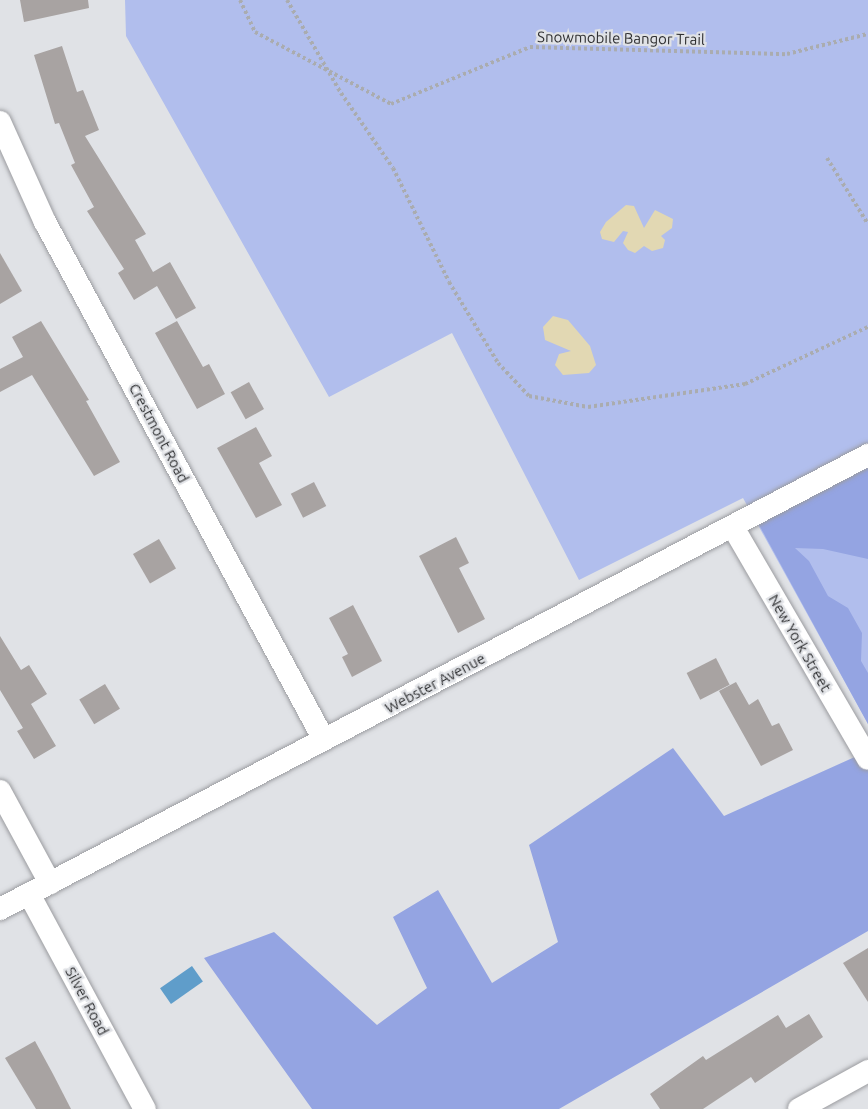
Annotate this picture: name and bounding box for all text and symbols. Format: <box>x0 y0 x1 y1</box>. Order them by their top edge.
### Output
street label: Snowmobile Bangor Trail <box>537 28 705 48</box>
street label: Crestmont Road <box>125 380 193 486</box>
street label: New York Street <box>765 591 835 695</box>
street label: Webster Avenue <box>382 649 488 717</box>
street label: Silver Road <box>62 964 112 1038</box>

